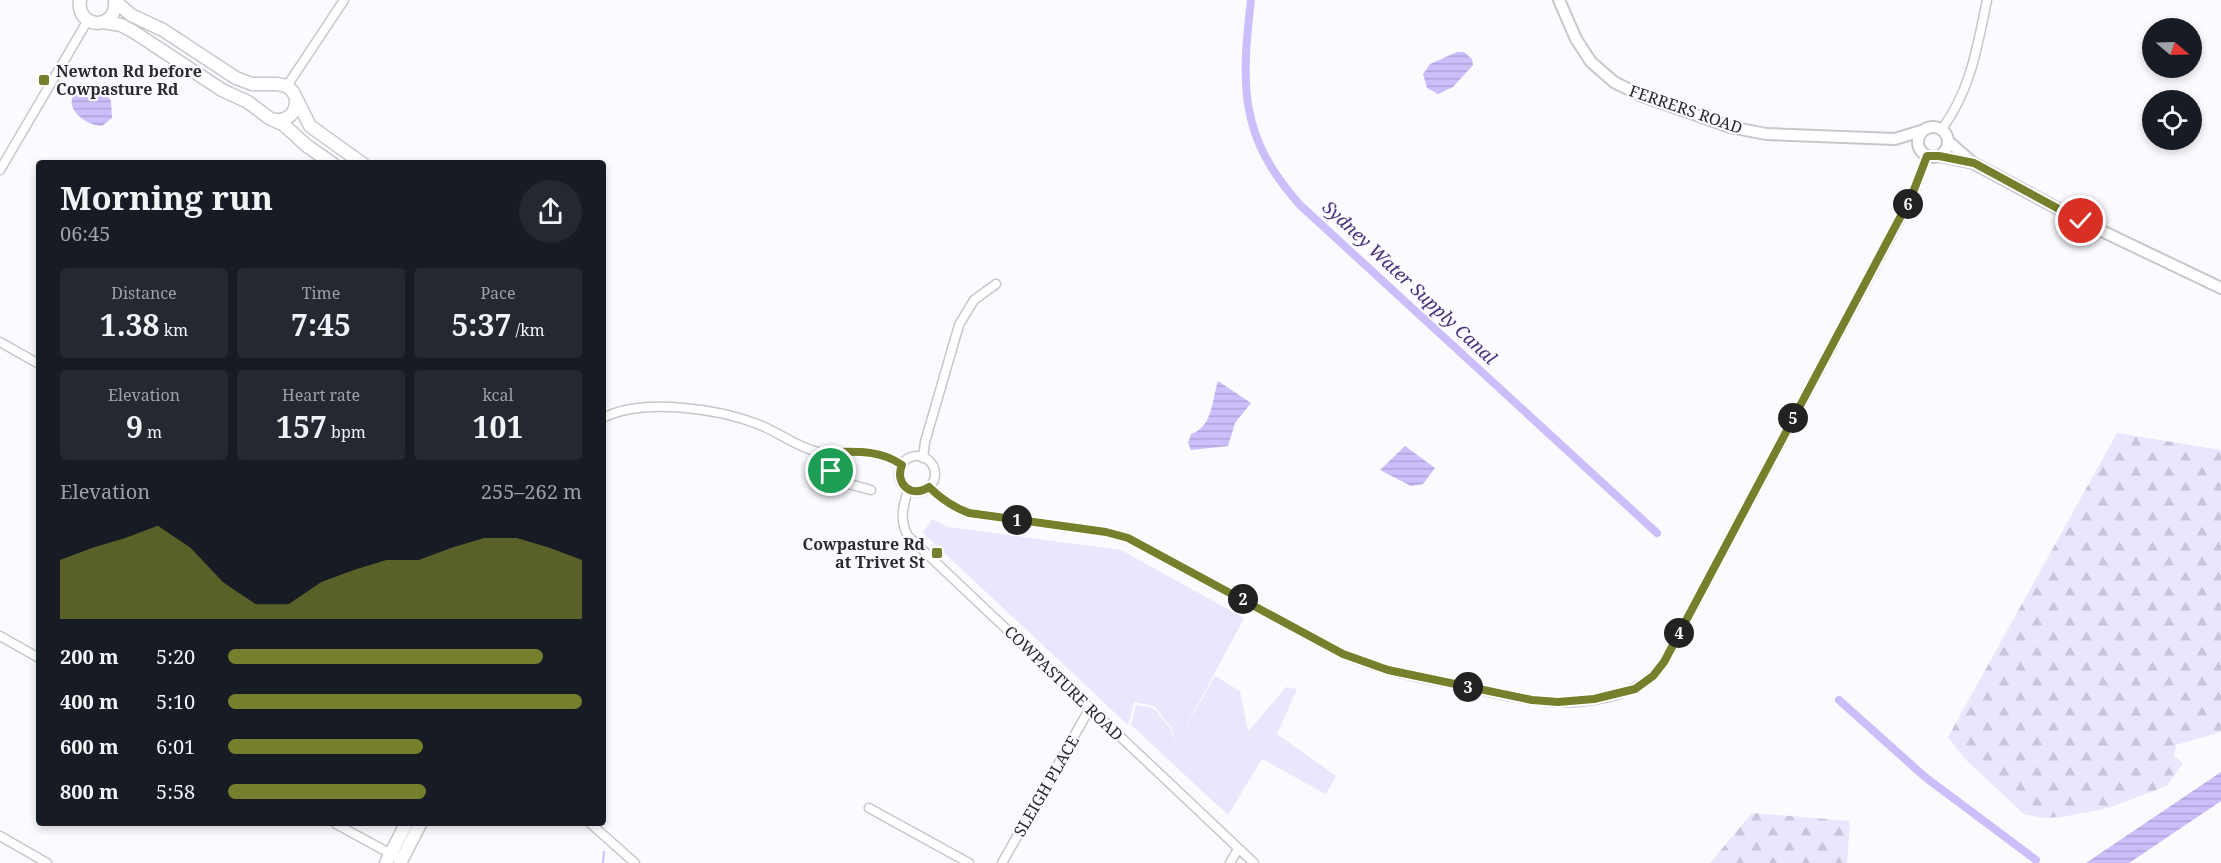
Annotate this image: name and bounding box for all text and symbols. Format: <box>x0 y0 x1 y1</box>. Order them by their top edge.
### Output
north arrow <box>2142 18 2202 78</box>
map controls <box>2142 18 2202 150</box>
place label: Newton Rd before Cowpasture Rd <box>56 60 202 100</box>
marker: Newton Rd before Cowpasture Rd <box>37 73 51 87</box>
street label: FERRERS ROAD <box>1626 79 1746 139</box>
button: locate <box>2142 90 2202 150</box>
text: Morning run <box>60 175 273 220</box>
button: share <box>519 180 582 243</box>
pin: 6 <box>1893 189 1923 219</box>
text: 6 <box>1903 193 1913 215</box>
water label: Sydney Water Supply Canal <box>1318 195 1502 369</box>
pin <box>2055 195 2106 246</box>
icon: check <box>2064 204 2097 237</box>
text: 06:45 <box>60 220 110 247</box>
text: Distance <box>111 282 177 304</box>
text: Time <box>302 282 340 304</box>
text: Pace <box>480 282 516 304</box>
text: 1.38 <box>100 304 160 345</box>
text: 7:45 <box>291 304 351 345</box>
text: 5:37 <box>451 304 511 345</box>
text: km <box>160 319 188 341</box>
text: /km <box>511 319 545 341</box>
text: Elevation <box>108 384 180 406</box>
text: Heart rate <box>282 384 360 406</box>
text: kcal <box>483 384 513 406</box>
pin: 5 <box>1778 403 1808 433</box>
text: 9 <box>126 406 143 447</box>
text: 157 <box>276 406 327 447</box>
text: 101 <box>473 406 523 447</box>
text: 5 <box>1788 407 1798 429</box>
text: m <box>143 421 162 443</box>
text: bpm <box>327 421 366 443</box>
pin <box>805 445 856 496</box>
icon: arrive <box>814 454 847 487</box>
text: Elevation <box>60 478 150 505</box>
text: 255–262 m <box>481 478 582 505</box>
pin: 1 <box>1002 505 1032 535</box>
text: 1 <box>1012 509 1022 531</box>
place label: Cowpasture Rd at Trivet St <box>803 533 926 573</box>
marker: Cowpasture Rd at Trivet St <box>930 546 944 560</box>
pin: 2 <box>1228 584 1258 614</box>
text: 2 <box>1238 588 1248 610</box>
pin: 4 <box>1664 618 1694 648</box>
street label: COWPASTURE ROAD <box>1000 620 1128 746</box>
text: 4 <box>1674 622 1684 644</box>
text: 200 m <box>60 643 119 670</box>
text: 5:20 <box>156 643 195 670</box>
pin: 3 <box>1453 672 1483 702</box>
text: 3 <box>1463 676 1473 698</box>
text: 400 m <box>60 688 119 715</box>
text: 5:10 <box>156 688 195 715</box>
street label: SLEIGH PLACE <box>1008 731 1084 841</box>
text: 600 m <box>60 733 119 760</box>
text: 6:01 <box>156 733 195 760</box>
text: 800 m <box>60 778 119 805</box>
text: 5:58 <box>156 778 195 805</box>

